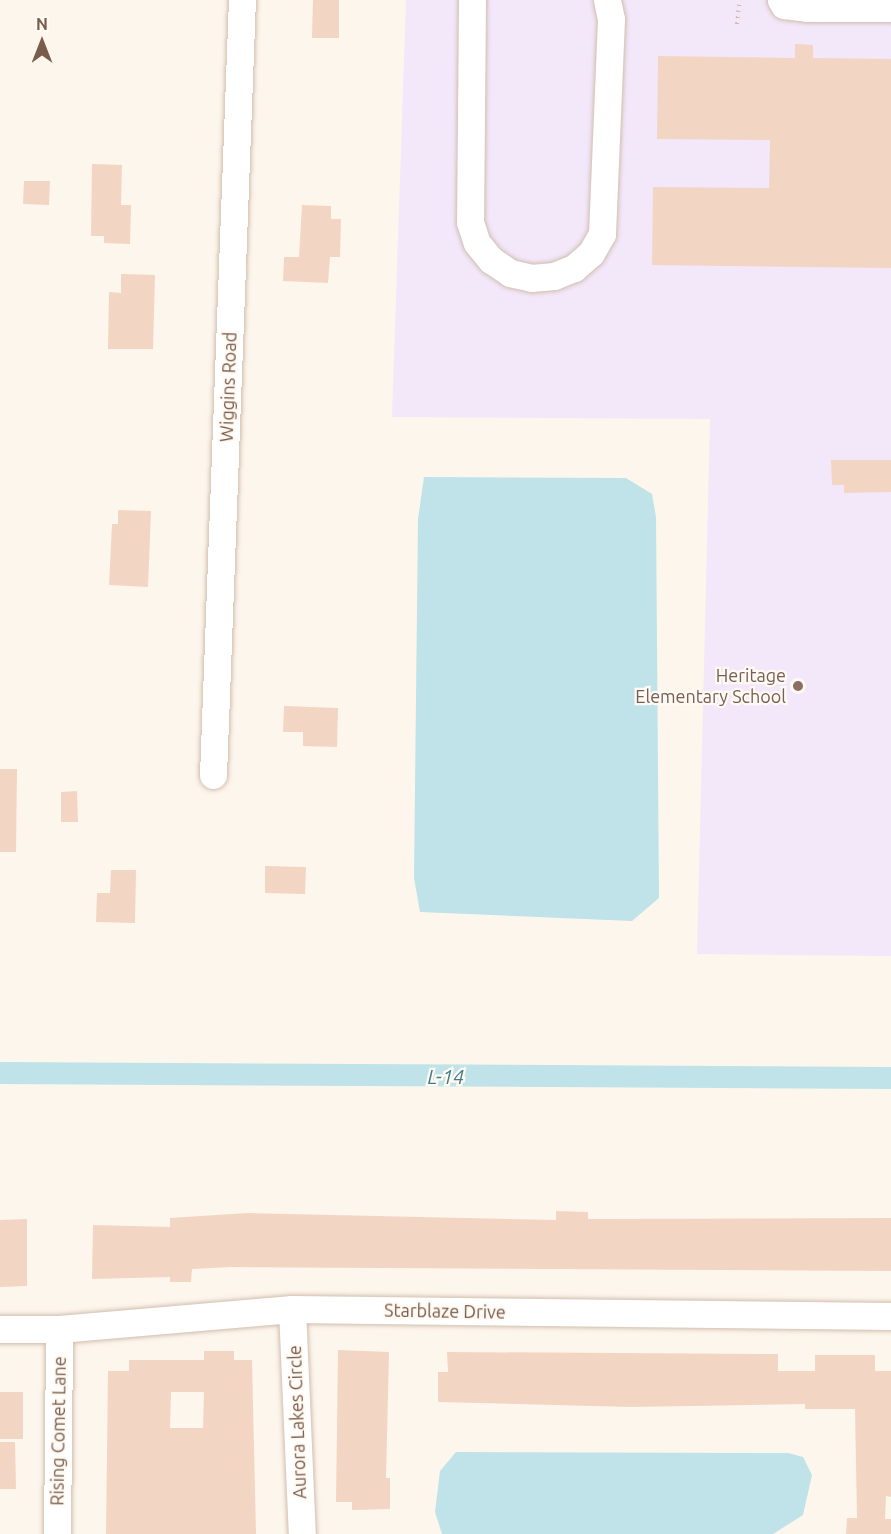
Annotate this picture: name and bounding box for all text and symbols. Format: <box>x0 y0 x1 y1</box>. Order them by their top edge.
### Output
north arrow <box>12 12 72 72</box>
text: N <box>36 15 48 33</box>
street label: Wiggins Road <box>215 332 241 442</box>
place label: Heritage Elementary School <box>635 665 786 708</box>
marker: Heritage Elementary School <box>791 679 805 693</box>
water label: L-14 <box>428 1064 464 1088</box>
street label: Starblaze Drive <box>384 1299 506 1323</box>
street label: Aurora Lakes Circle <box>284 1345 310 1499</box>
street label: Rising Comet Lane <box>46 1356 70 1506</box>

